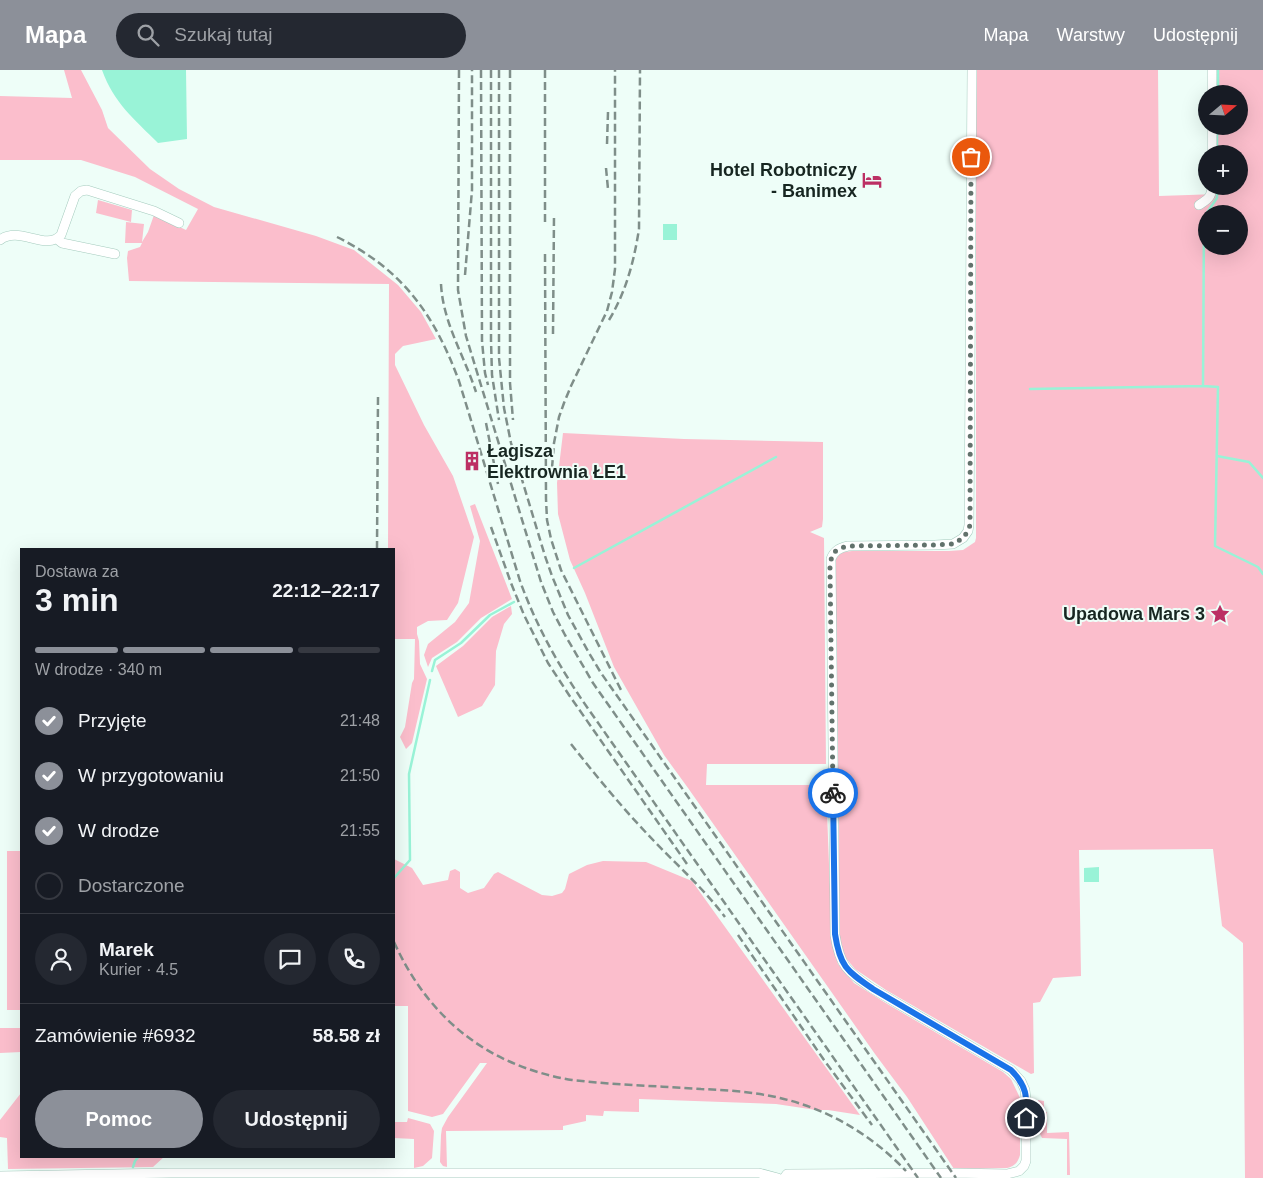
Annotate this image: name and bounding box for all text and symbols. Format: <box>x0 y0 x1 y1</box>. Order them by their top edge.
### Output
search box <box>116 13 466 58</box>
text: Mapa <box>25 21 86 48</box>
icon: search <box>134 21 162 49</box>
text: Szukaj tutaj <box>174 24 273 45</box>
text: Mapa <box>984 25 1029 45</box>
text: Warstwy <box>1057 25 1125 45</box>
text: Udostępnij <box>1153 25 1238 45</box>
north arrow <box>1198 85 1248 135</box>
map controls <box>1198 85 1248 255</box>
pin <box>950 136 992 178</box>
icon: bag <box>957 143 985 171</box>
button: + <box>1198 145 1248 195</box>
place label: Hotel Robotniczy - Banimex <box>710 160 857 201</box>
hotel icon: Hotel Robotniczy - Banimex <box>861 169 883 191</box>
button: − <box>1198 205 1248 255</box>
place label: Łagisza Elektrownia ŁE1 <box>487 441 626 482</box>
building icon: Łagisza Elektrownia ŁE1 <box>461 450 483 472</box>
text: Dostawa za <box>35 563 119 580</box>
text: 22:12–22:17 <box>272 580 380 601</box>
text: 3 min <box>35 582 119 618</box>
place icon: Upadowa Mars 3 <box>1209 603 1231 625</box>
place label: Upadowa Mars 3 <box>1063 604 1205 624</box>
text: W drodze · 340 m <box>35 661 162 678</box>
icon: check <box>35 707 63 735</box>
text: Przyjęte <box>78 710 147 731</box>
text: 21:48 <box>340 712 380 729</box>
icon: check <box>35 762 63 790</box>
text: W przygotowaniu <box>78 765 224 786</box>
text: 21:50 <box>340 767 380 784</box>
courier <box>808 768 858 818</box>
icon: bike <box>819 779 847 807</box>
icon: check <box>35 817 63 845</box>
text: W drodze <box>78 820 159 841</box>
text: 21:55 <box>340 822 380 839</box>
text: Dostarczone <box>78 875 185 896</box>
button: person <box>35 933 87 985</box>
button: chat <box>264 933 316 985</box>
button: phone <box>328 933 380 985</box>
text: Marek <box>99 939 154 960</box>
text: Kurier · 4.5 <box>99 961 178 978</box>
text: Zamówienie #6932 <box>35 1025 196 1046</box>
text: 58.58 zł <box>312 1025 380 1046</box>
button: Pomoc <box>35 1090 203 1148</box>
button: Udostępnij <box>213 1090 380 1148</box>
pin <box>1005 1097 1047 1139</box>
icon: home <box>1012 1104 1040 1132</box>

